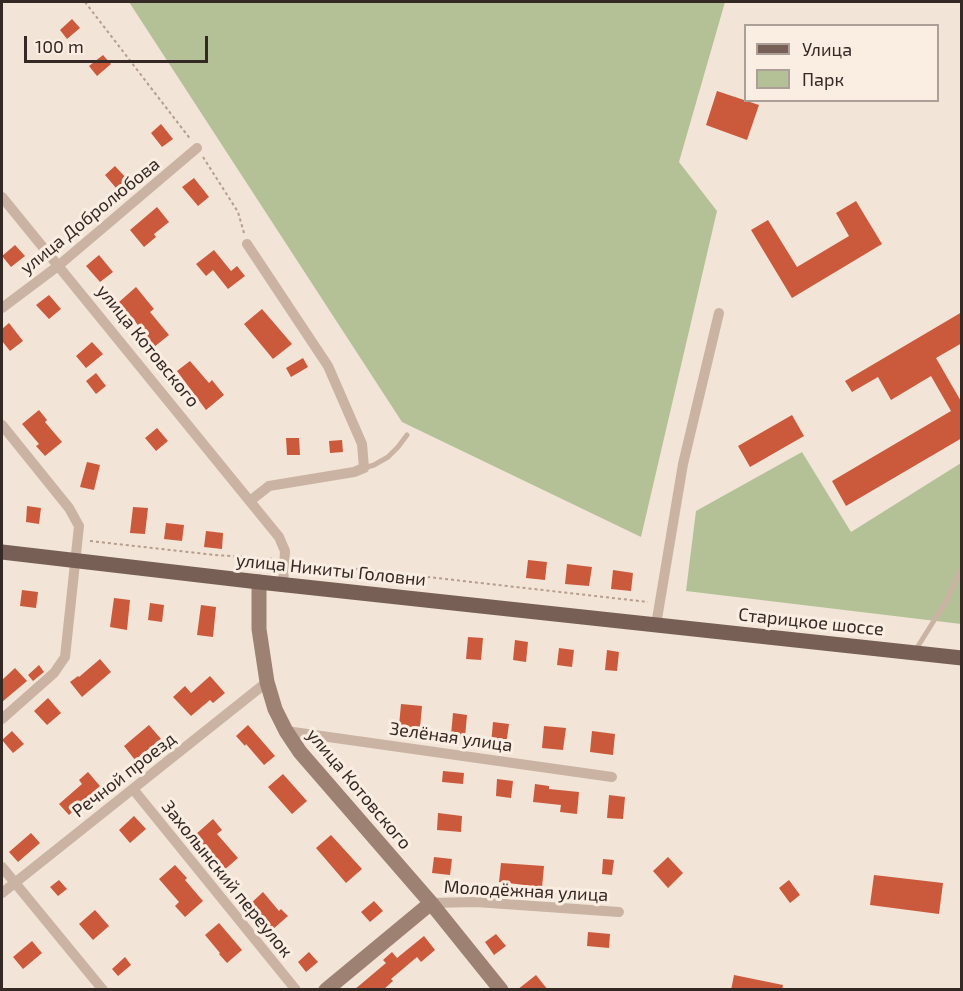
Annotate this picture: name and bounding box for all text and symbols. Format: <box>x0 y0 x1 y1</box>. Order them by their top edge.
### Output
scale bar <box>27 24 212 62</box>
legend <box>744 24 939 102</box>
text: 100 m <box>35 35 84 57</box>
text: Улица <box>802 38 852 60</box>
text: Парк <box>802 68 844 90</box>
street label: улица Добролюбова <box>16 153 164 279</box>
street label: улица Котовского <box>92 280 204 412</box>
street label: улица Никиты Головни <box>235 549 427 591</box>
street label: Старицкое шоссе <box>737 604 885 640</box>
street label: Зелёная улица <box>388 718 514 756</box>
street label: улица Котовского <box>302 724 416 854</box>
street label: Речной проезд <box>68 728 180 822</box>
street label: Захолынский переулок <box>157 796 297 962</box>
street label: Молодёжная улица <box>443 876 609 906</box>

